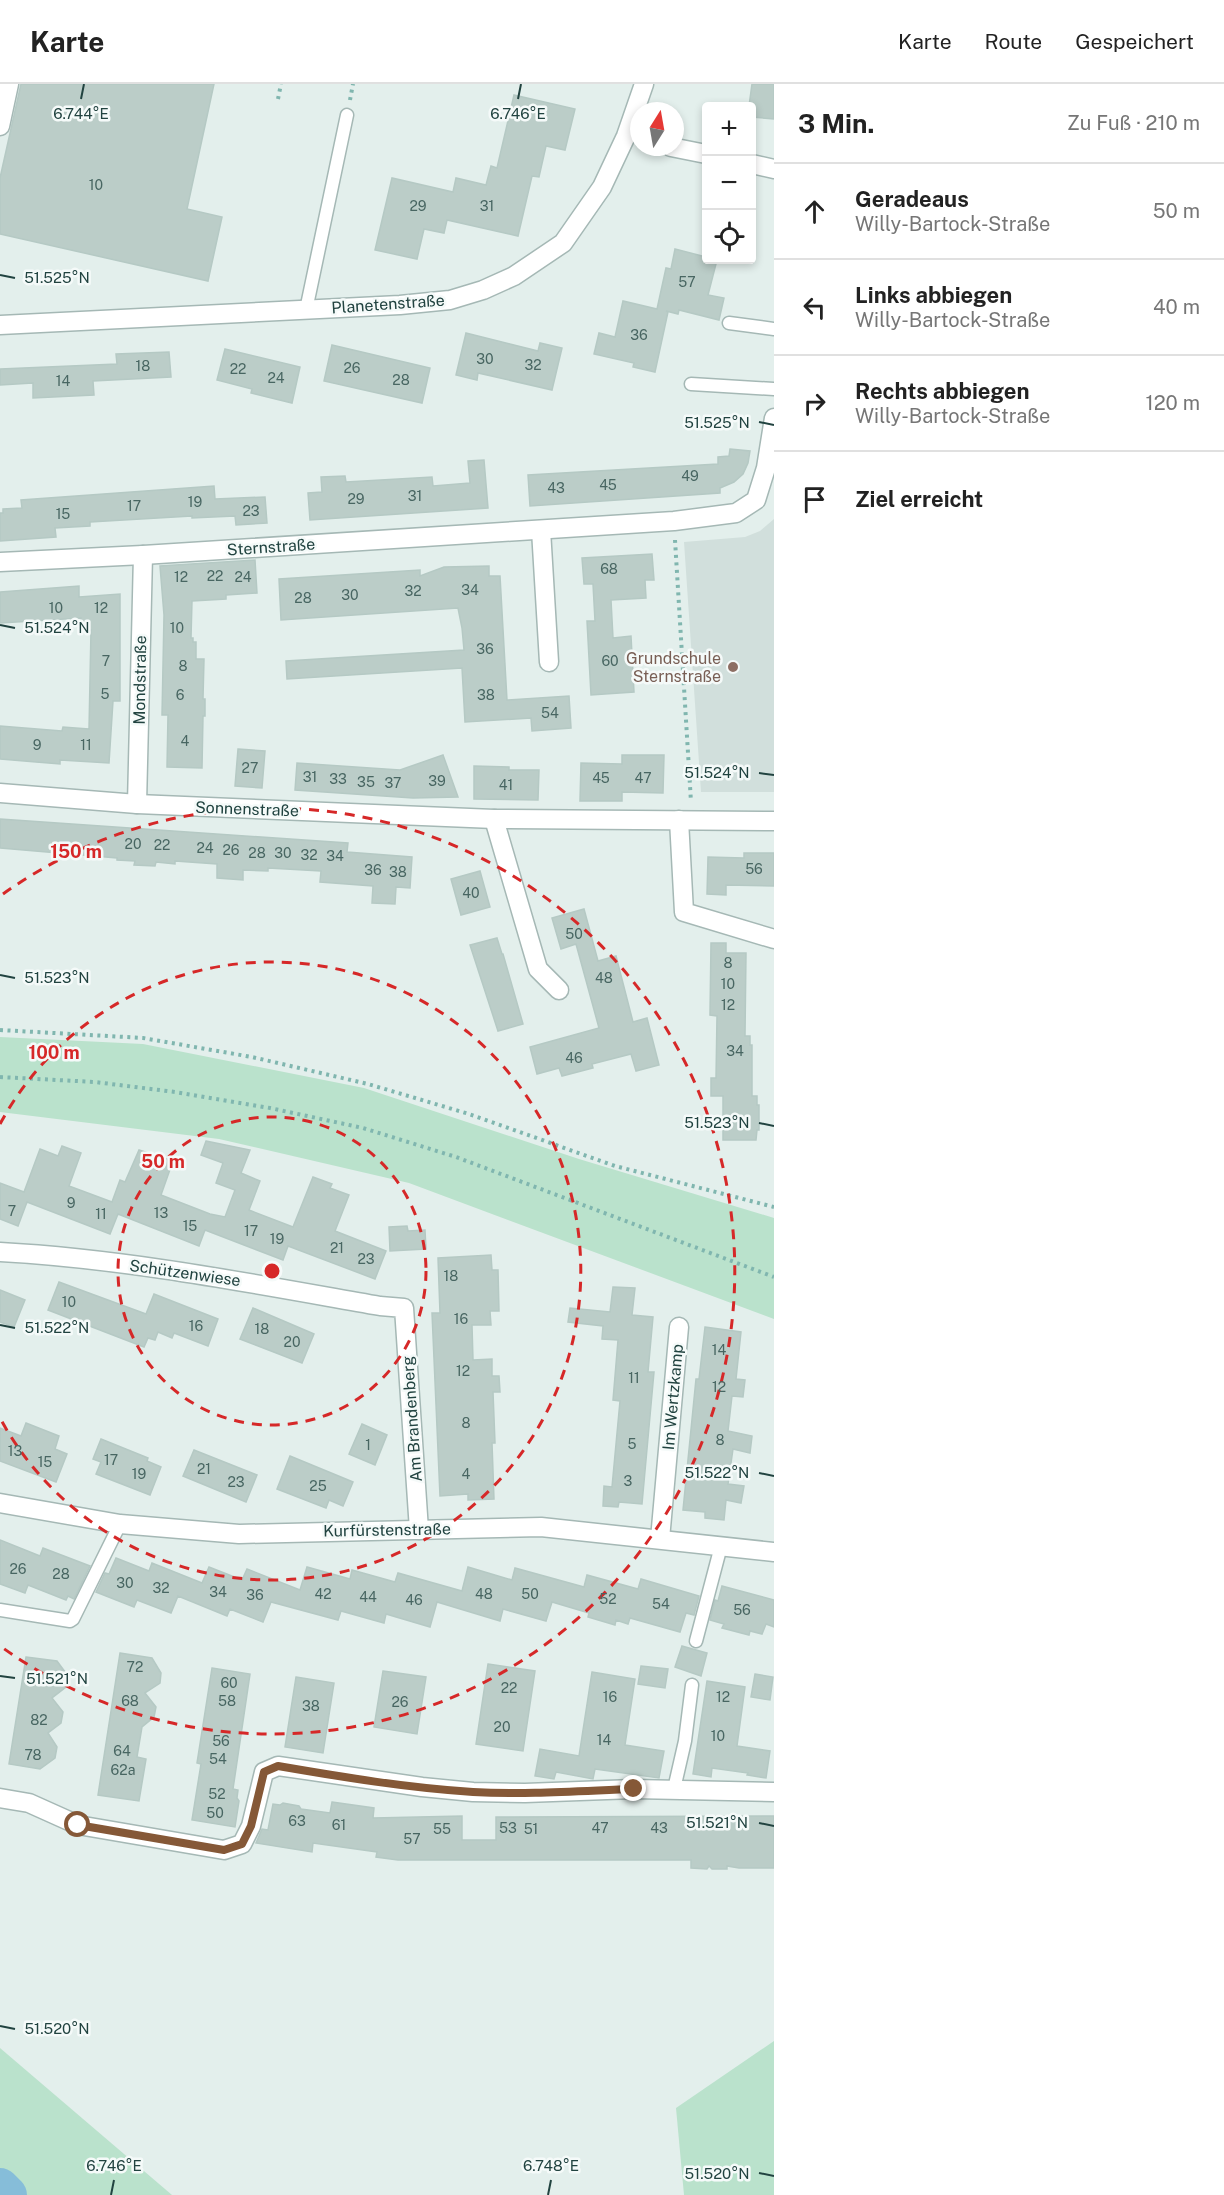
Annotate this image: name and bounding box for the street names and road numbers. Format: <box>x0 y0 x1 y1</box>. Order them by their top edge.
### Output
street label: Planetenstraße <box>331 291 445 317</box>
street label: Sternstraße <box>226 534 316 560</box>
street label: Mondstraße <box>130 635 150 725</box>
street label: Sonnenstraße <box>195 798 299 820</box>
street label: Schützenwiese <box>128 1256 242 1290</box>
street label: Im Wertzkamp <box>659 1343 687 1451</box>
street label: Am Brandenberg <box>398 1355 426 1483</box>
street label: Kurfürstenstraße <box>323 1519 451 1541</box>

